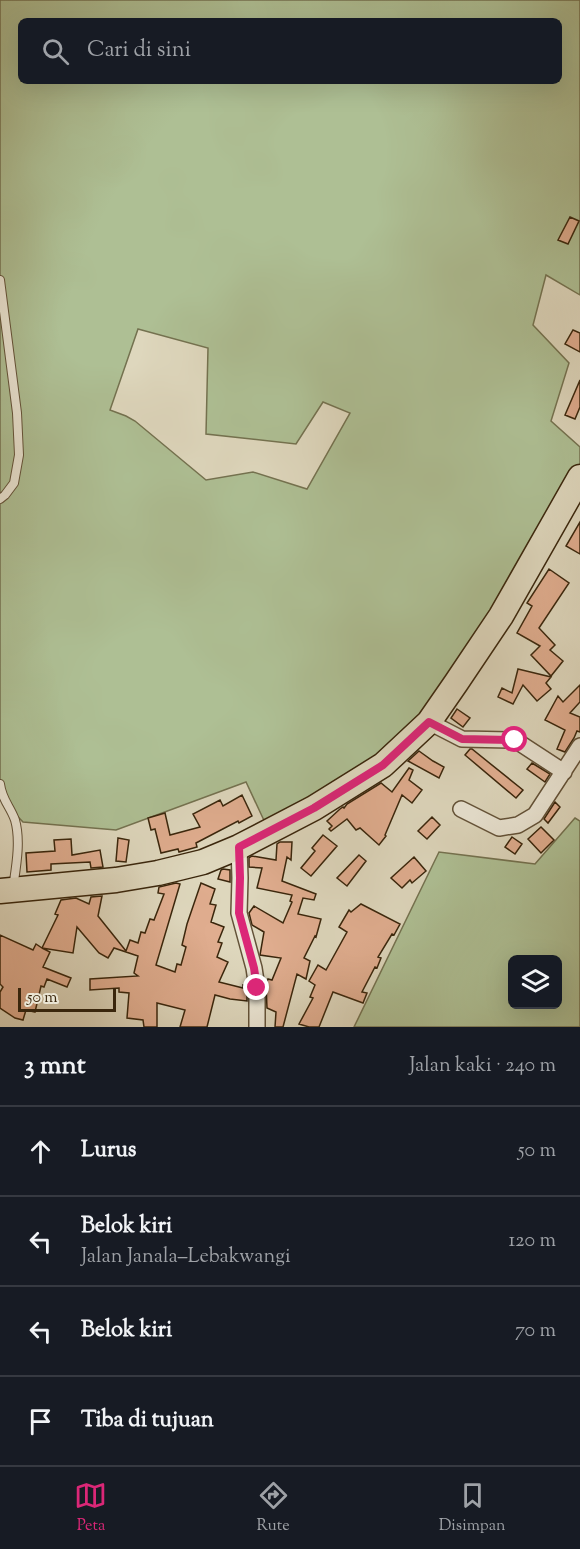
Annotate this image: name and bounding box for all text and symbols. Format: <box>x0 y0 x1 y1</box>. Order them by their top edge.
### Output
search box <box>18 18 562 84</box>
icon: search <box>39 35 72 68</box>
text: Cari di sini <box>87 35 191 67</box>
route start <box>501 726 527 752</box>
map controls <box>508 955 562 1009</box>
button: layers <box>508 955 562 1009</box>
route end <box>243 974 269 1000</box>
scale bar <box>18 985 116 1013</box>
text: 50 m <box>27 987 58 1010</box>
text: 3 mnt <box>24 1048 86 1085</box>
text: Jalan kaki · 240 m <box>409 1052 556 1081</box>
icon: ahead <box>24 1135 57 1168</box>
text: Lurus <box>81 1135 137 1167</box>
text: 50 m <box>518 1137 556 1166</box>
text: Belok kiri <box>81 1211 172 1243</box>
icon: left <box>24 1225 57 1258</box>
text: 120 m <box>508 1227 556 1256</box>
text: Jalan Janala–Lebakwangi <box>81 1243 291 1272</box>
icon: left <box>24 1315 57 1348</box>
text: Belok kiri <box>81 1315 172 1347</box>
text: 70 m <box>515 1317 556 1346</box>
icon: arrive <box>24 1405 57 1438</box>
text: Tiba di tujuan <box>81 1405 214 1437</box>
tab: Peta <box>74 1479 107 1538</box>
tab: Rute <box>256 1479 290 1538</box>
tab: Disimpan <box>439 1479 505 1538</box>

